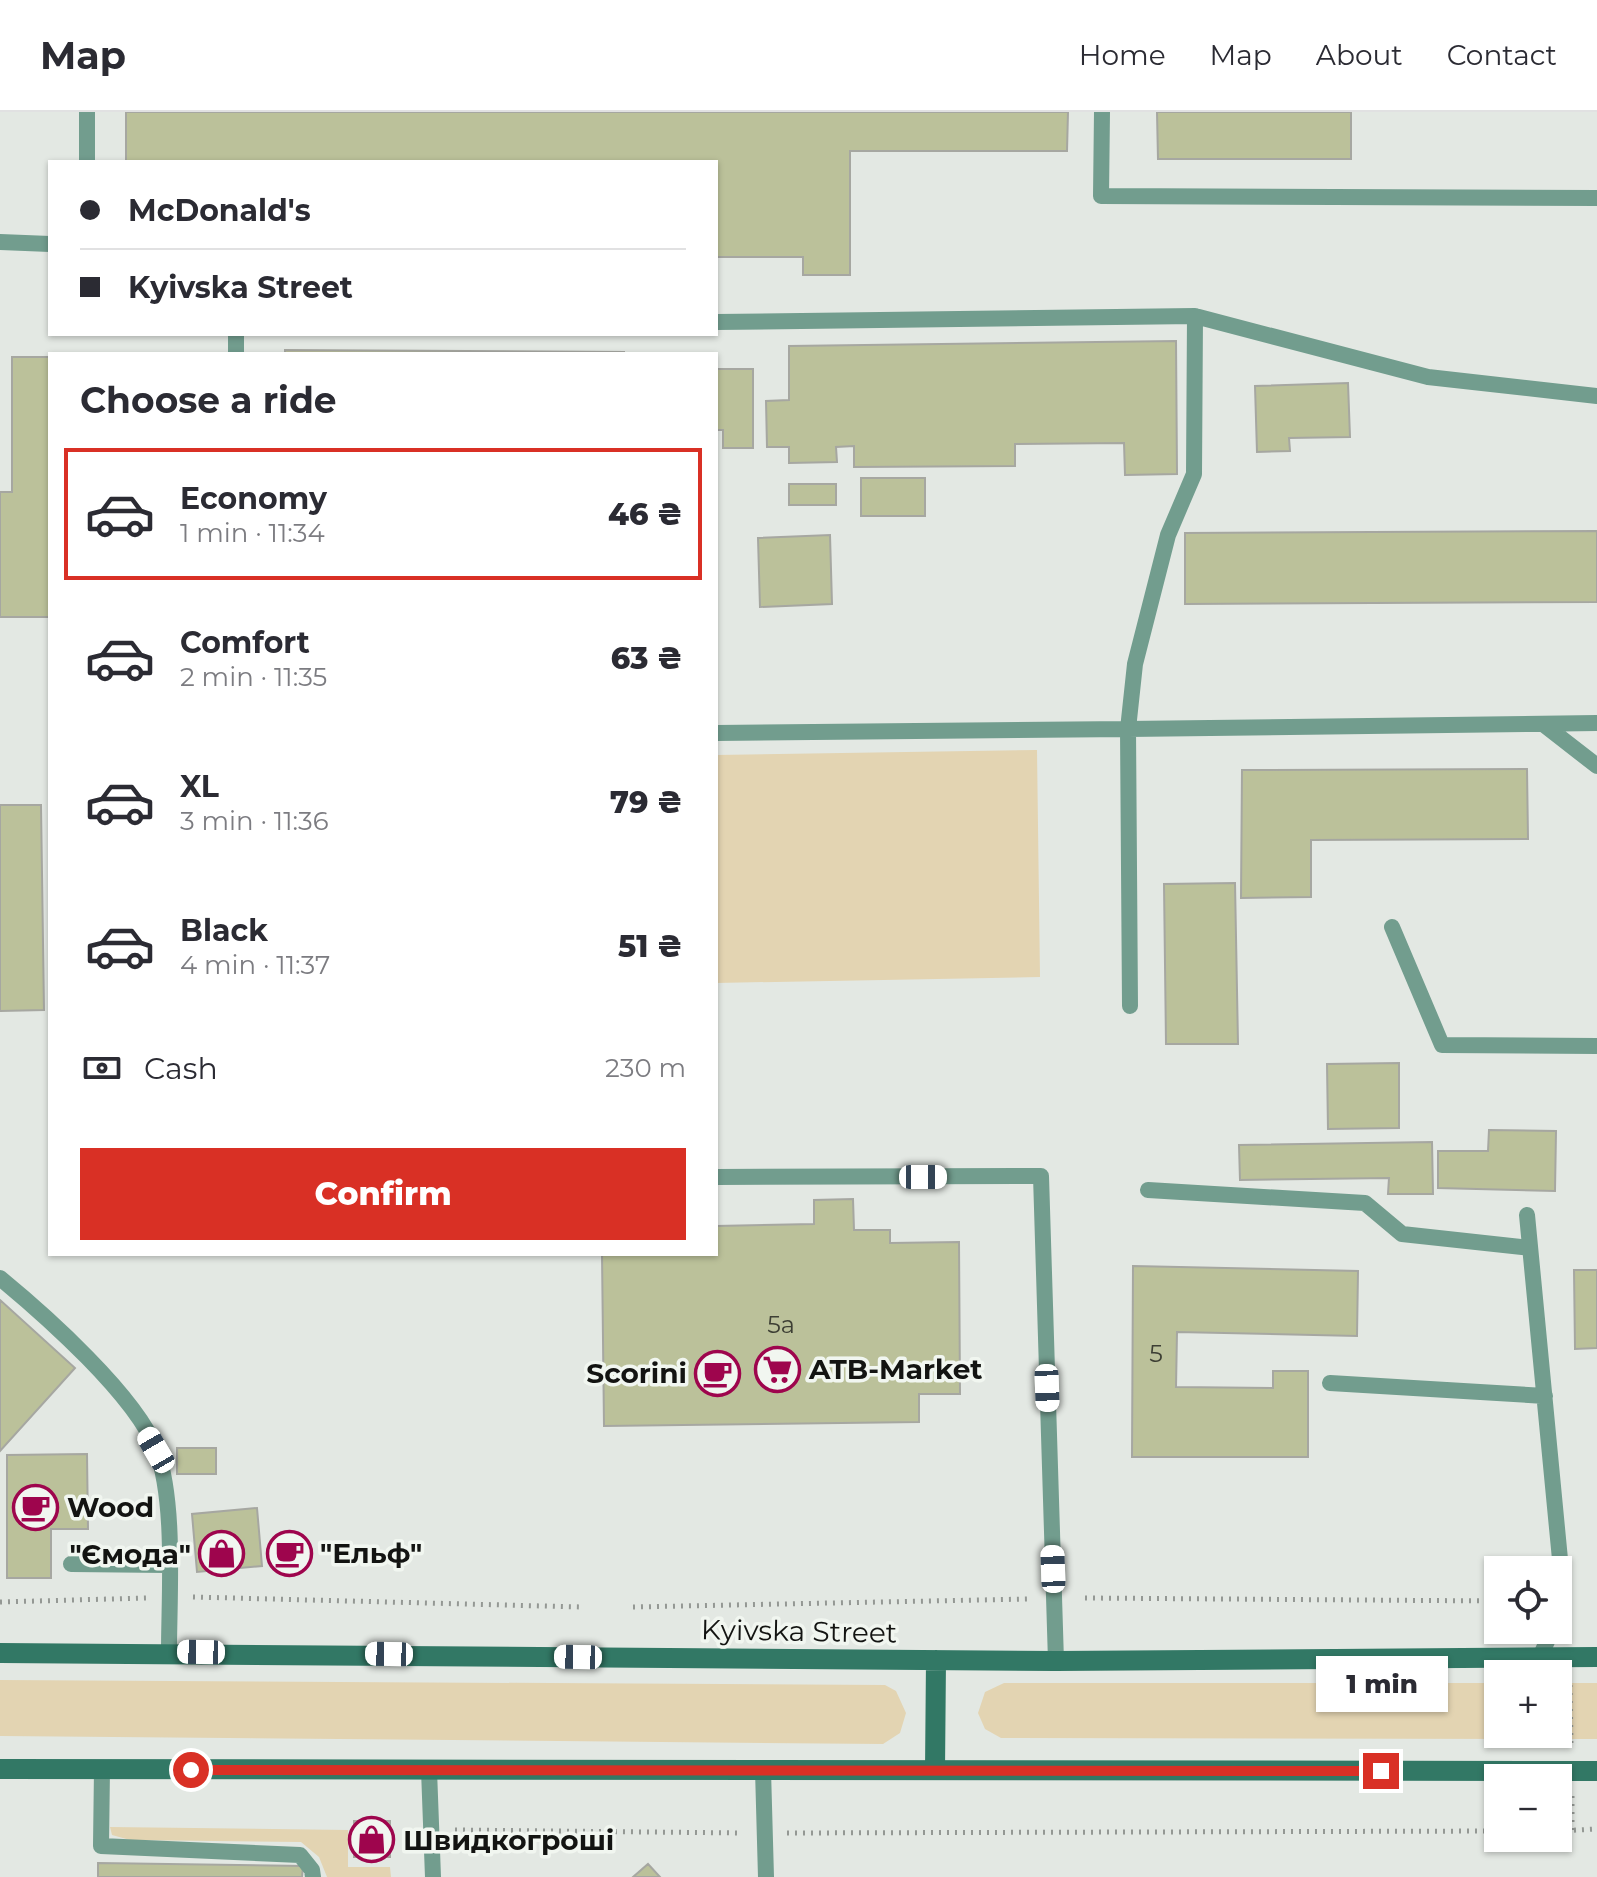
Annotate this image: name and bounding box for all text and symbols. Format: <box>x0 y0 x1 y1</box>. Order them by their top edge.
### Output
text: Map <box>40 32 126 79</box>
text: Home <box>1079 38 1166 72</box>
text: Map <box>1210 38 1272 72</box>
text: About <box>1316 38 1403 72</box>
text: Contact <box>1447 38 1557 72</box>
text: McDonald's <box>128 192 311 229</box>
text: Kyivska Street <box>128 269 353 306</box>
text: Choose a ride <box>80 378 337 422</box>
icon: car <box>84 478 156 550</box>
text: Economy <box>180 480 327 517</box>
text: 46 ₴ <box>608 496 682 533</box>
text: 1 min · 11:34 <box>180 517 325 549</box>
icon: car <box>84 622 156 694</box>
text: Comfort <box>180 624 310 661</box>
text: 63 ₴ <box>611 640 682 677</box>
text: 2 min · 11:35 <box>180 661 327 693</box>
icon: car <box>84 766 156 838</box>
text: XL <box>180 768 219 805</box>
text: 79 ₴ <box>610 784 682 821</box>
text: 3 min · 11:36 <box>180 805 329 837</box>
icon: car <box>84 910 156 982</box>
text: Black <box>180 912 268 949</box>
text: 51 ₴ <box>618 928 682 965</box>
text: 4 min · 11:37 <box>180 949 330 981</box>
icon: cash <box>80 1046 124 1090</box>
text: Cash <box>144 1050 218 1087</box>
text: 230 m <box>605 1052 686 1084</box>
button: Confirm <box>80 1148 686 1240</box>
car <box>899 1165 947 1189</box>
house number: 5а <box>767 1310 795 1339</box>
house number: 5 <box>1149 1339 1163 1368</box>
supermarket icon: ATB-Market <box>754 1345 802 1393</box>
cafe icon: Scorini <box>694 1349 742 1397</box>
place label: ATB-Market <box>808 1352 983 1386</box>
place label: Scorini <box>586 1356 687 1390</box>
car <box>1034 1364 1060 1412</box>
car <box>134 1423 178 1477</box>
cafe icon: Wood <box>12 1483 60 1531</box>
place label: Wood <box>67 1490 154 1524</box>
cafe icon: "Ельф" <box>265 1529 313 1577</box>
shop icon: "Ємода" <box>198 1530 246 1578</box>
place label: "Ельф" <box>320 1536 422 1570</box>
place label: "Ємода" <box>69 1537 191 1571</box>
car <box>1040 1545 1066 1593</box>
map controls <box>1484 1556 1572 1852</box>
button: locate <box>1484 1556 1572 1644</box>
street label: Kyivska Street <box>701 1612 897 1650</box>
car <box>177 1640 225 1664</box>
car <box>365 1642 413 1666</box>
car <box>554 1645 602 1669</box>
callout: 1 min <box>1315 1655 1447 1711</box>
button: + <box>1484 1660 1572 1748</box>
text: 1 min <box>1346 1668 1418 1700</box>
route start <box>173 1752 209 1788</box>
route end <box>1363 1753 1399 1789</box>
button: − <box>1484 1764 1572 1852</box>
shop icon: Швидкогроші <box>348 1816 396 1864</box>
place label: Швидкогроші <box>403 1823 614 1857</box>

